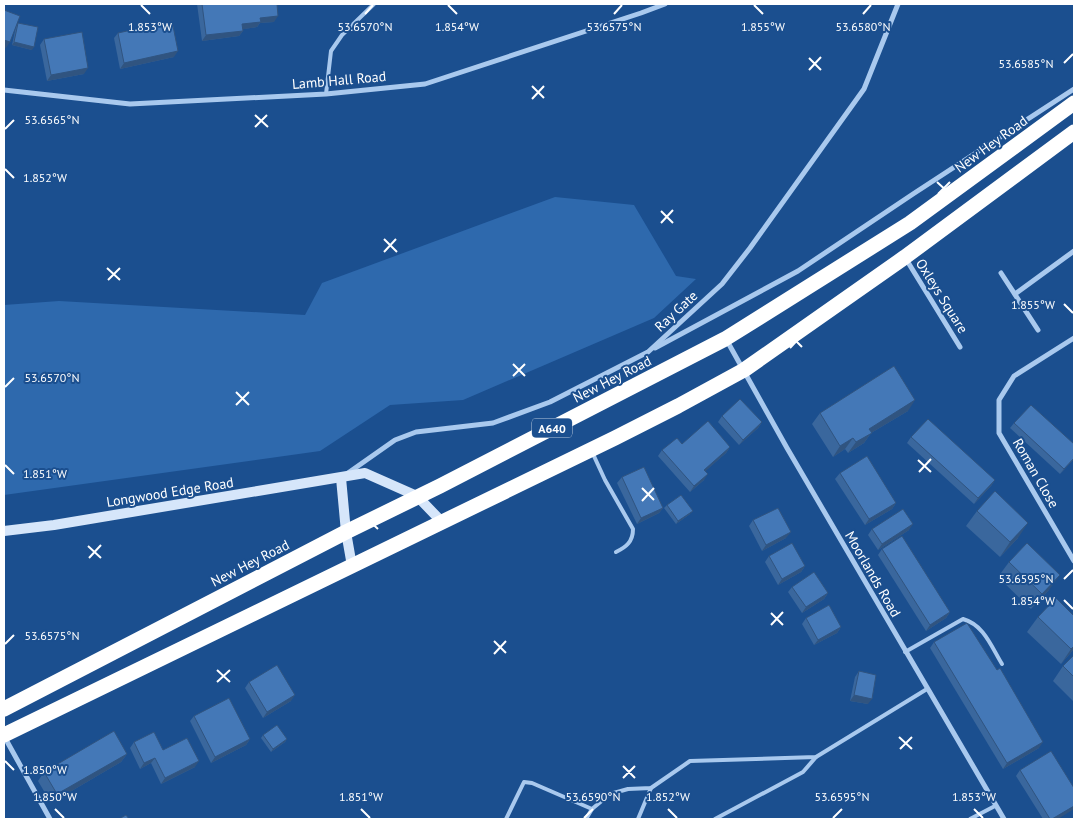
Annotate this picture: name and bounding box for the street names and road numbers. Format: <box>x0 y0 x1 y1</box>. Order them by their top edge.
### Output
street label: Lamb Hall Road <box>291 67 387 93</box>
street label: New Hey Road <box>951 112 1031 176</box>
street label: Oxleys Square <box>912 255 972 337</box>
street label: Ray Gate <box>651 287 701 335</box>
street label: New Hey Road <box>570 352 654 406</box>
road number: A640 <box>532 418 572 438</box>
street label: Roman Close <box>1009 435 1063 511</box>
street label: Longwood Edge Road <box>105 473 235 511</box>
street label: Moorlands Road <box>841 528 905 620</box>
street label: New Hey Road <box>208 536 292 590</box>

